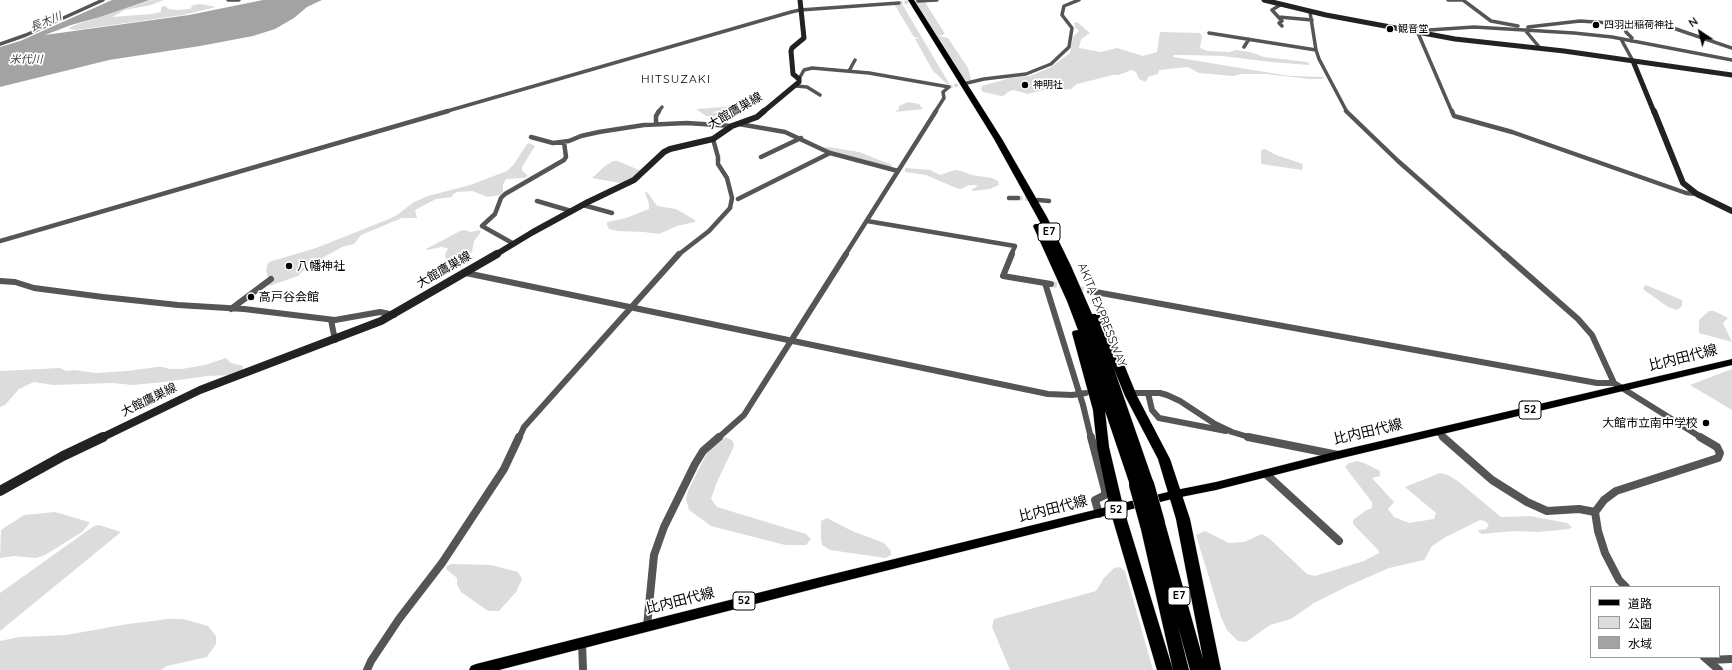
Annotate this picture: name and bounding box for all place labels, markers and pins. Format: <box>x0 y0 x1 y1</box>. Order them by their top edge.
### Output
place label: 四羽出稲荷神社 <box>1604 19 1674 31</box>
marker: 四羽出稲荷神社 <box>1591 20 1601 30</box>
place label: 観音堂 <box>1398 23 1428 35</box>
marker: 観音堂 <box>1385 24 1395 34</box>
place label: 神明社 <box>1033 79 1063 91</box>
marker: 神明社 <box>1020 80 1030 90</box>
place label: 八幡神社 <box>297 259 345 273</box>
marker: 八幡神社 <box>284 261 294 271</box>
place label: 高戸谷会館 <box>259 290 319 304</box>
marker: 高戸谷会館 <box>246 292 256 302</box>
place label: 大館市立南中学校 <box>1602 416 1698 430</box>
marker: 大館市立南中学校 <box>1701 418 1711 428</box>

